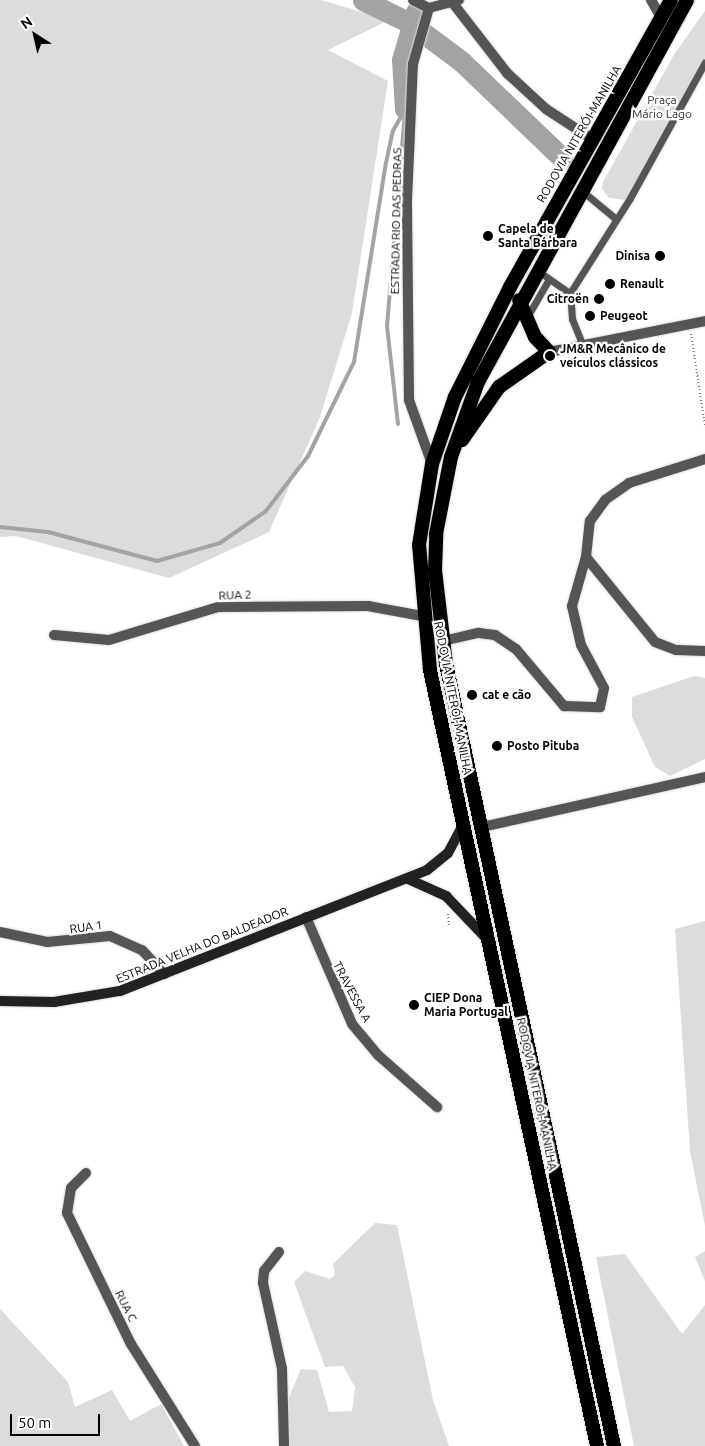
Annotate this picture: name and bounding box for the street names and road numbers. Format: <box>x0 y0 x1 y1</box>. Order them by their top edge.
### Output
street label: RODOVIA NITERÓI-MANILHA <box>534 63 624 205</box>
street label: ESTRADA RIO DAS PEDRAS <box>388 148 404 294</box>
street label: RUA 2 <box>218 587 252 603</box>
street label: RODOVIA NITERÓI-MANILHA <box>431 620 475 776</box>
street label: ESTRADA VELHA DO BALDEADOR <box>114 904 290 986</box>
street label: RUA 1 <box>69 918 103 936</box>
street label: TRAVESSA A <box>330 959 374 1025</box>
street label: RODOVIA NITERÓI-MANILHA <box>514 1016 560 1172</box>
street label: RUA C <box>112 1288 140 1324</box>

